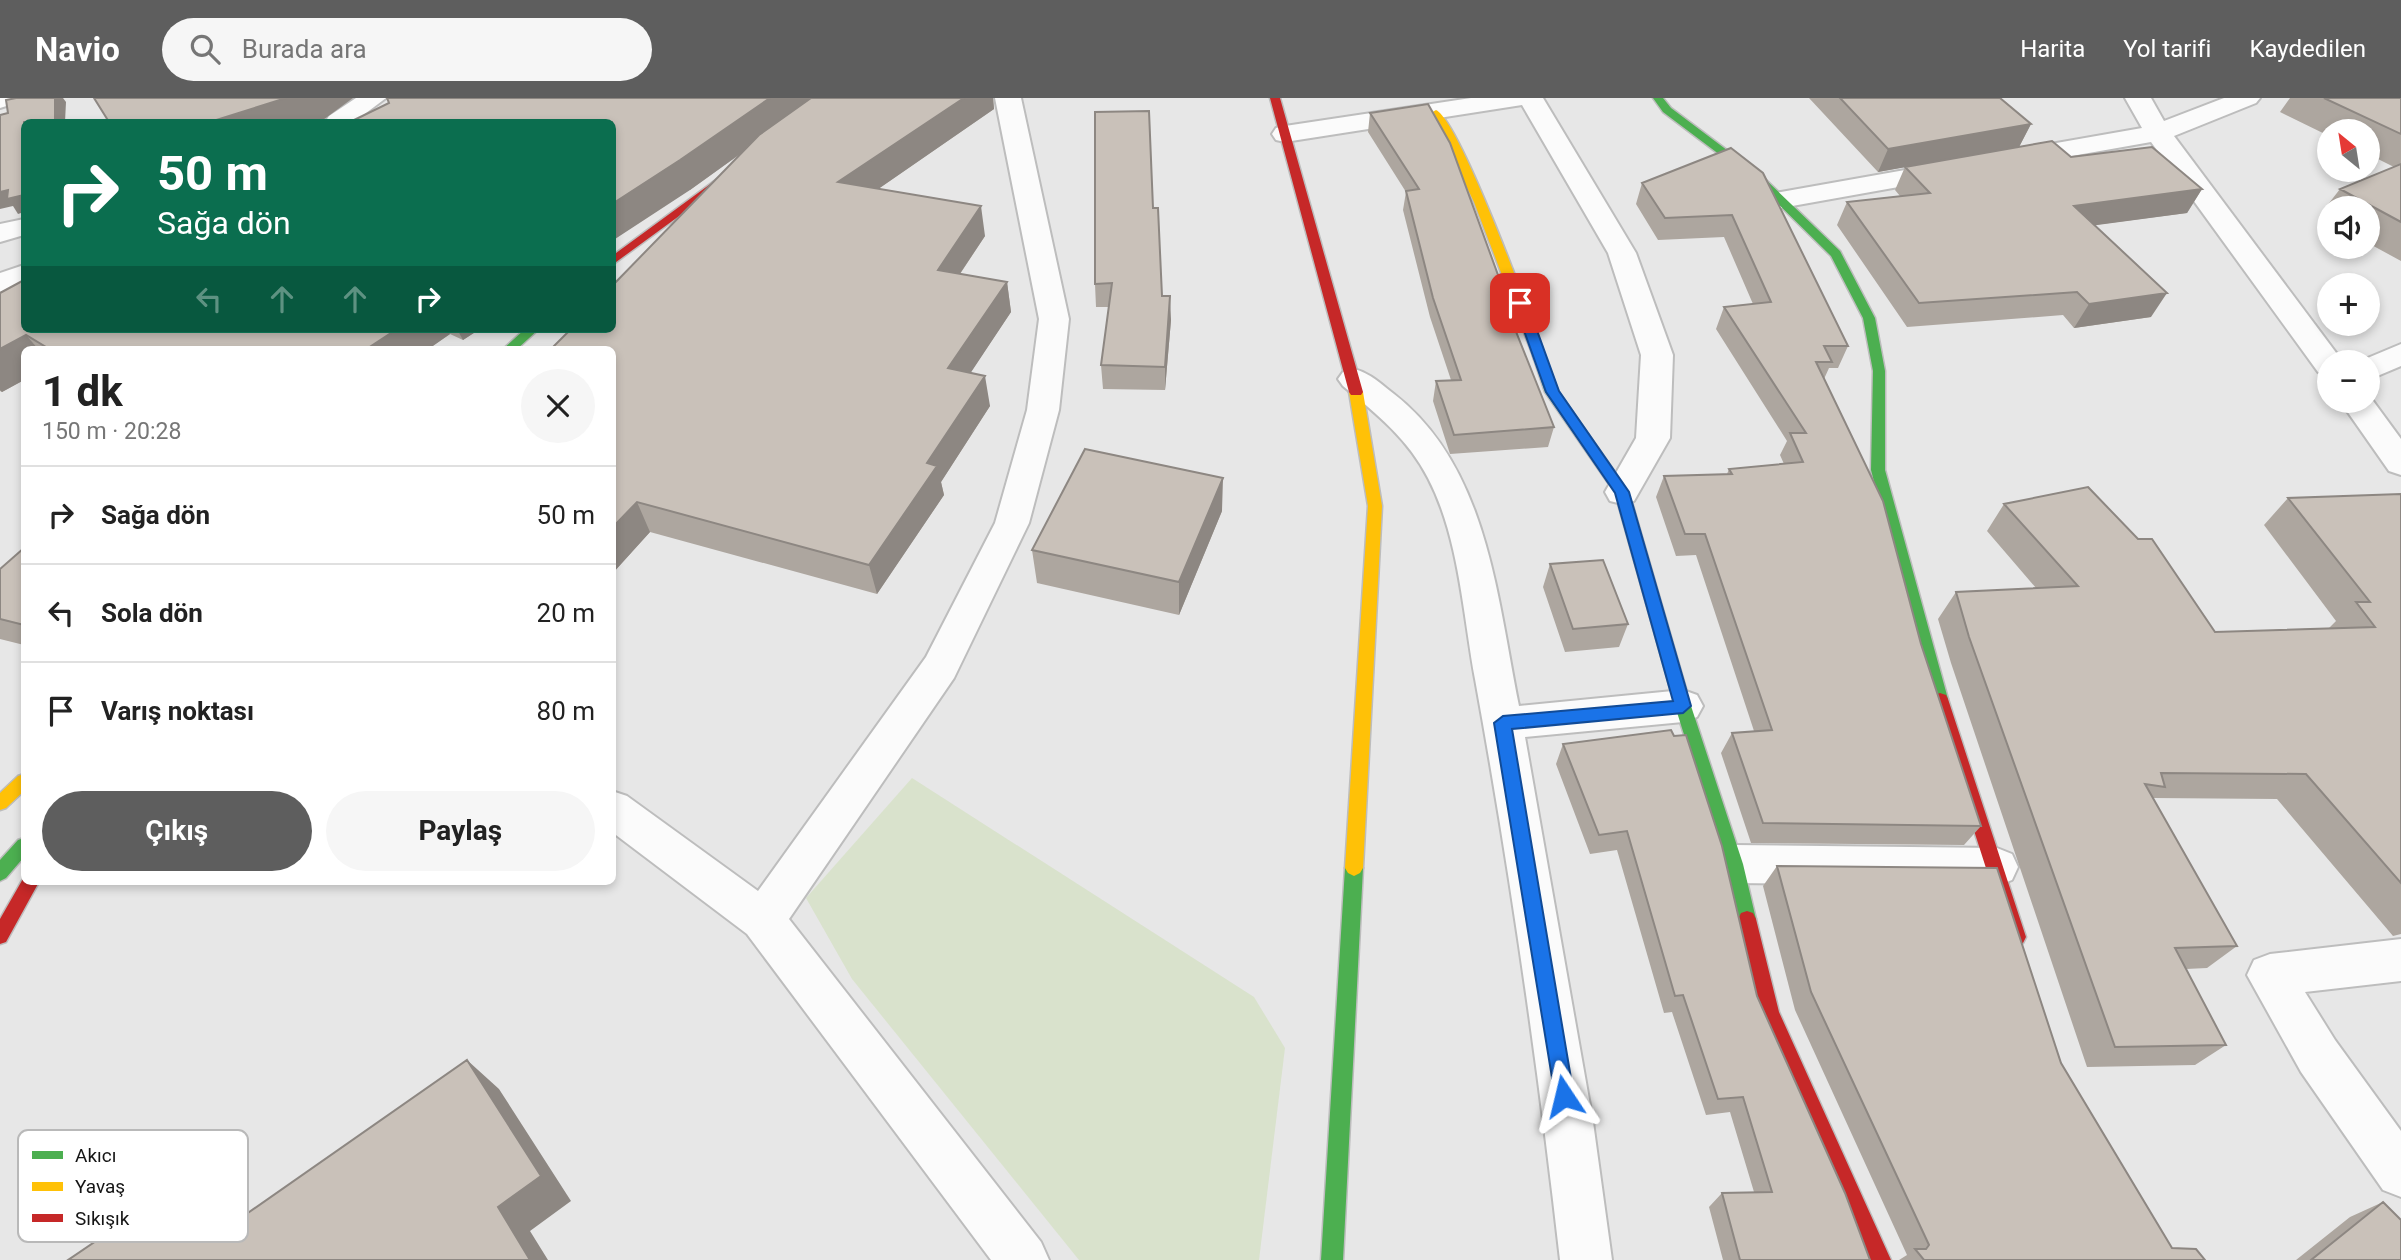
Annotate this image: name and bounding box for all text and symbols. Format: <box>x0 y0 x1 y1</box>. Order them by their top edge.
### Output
search box <box>162 18 652 81</box>
text: Navio <box>35 30 120 69</box>
icon: search <box>186 30 224 68</box>
text: Burada ara <box>242 34 367 64</box>
text: Harita <box>2020 35 2085 63</box>
text: Yol tarifi <box>2123 35 2211 63</box>
text: Kaydedilen <box>2249 35 2366 63</box>
north arrow <box>2317 119 2380 182</box>
map controls <box>2317 119 2380 413</box>
text: 50 m <box>157 145 268 202</box>
icon: right <box>42 147 133 238</box>
button: sound <box>2317 196 2380 259</box>
text: Sağa dön <box>157 204 291 242</box>
pin <box>1490 273 1550 333</box>
button: + <box>2317 273 2380 336</box>
icon: left <box>190 280 228 318</box>
icon: ahead <box>263 280 301 318</box>
icon: ahead <box>336 280 374 318</box>
icon: right <box>409 280 447 318</box>
icon: arrive <box>1501 284 1539 322</box>
button: − <box>2317 350 2380 413</box>
text: 1 dk <box>42 367 123 416</box>
button: close <box>521 369 595 443</box>
text: 150 m · 20:28 <box>42 418 181 445</box>
icon: right <box>42 496 80 534</box>
text: Sağa dön <box>101 500 210 530</box>
text: 50 m <box>537 500 595 530</box>
icon: left <box>42 594 80 632</box>
text: Sola dön <box>101 598 203 628</box>
text: 20 m <box>537 598 595 628</box>
icon: arrive <box>42 692 80 730</box>
text: Varış noktası <box>101 696 254 726</box>
text: 80 m <box>537 696 595 726</box>
button: Çıkış <box>42 791 312 871</box>
button: Paylaş <box>326 791 595 871</box>
position arrow <box>1527 1059 1601 1133</box>
legend <box>18 1130 248 1242</box>
text: Akıcı <box>75 1144 116 1167</box>
text: Yavaş <box>75 1175 125 1198</box>
text: Sıkışık <box>75 1207 130 1230</box>

